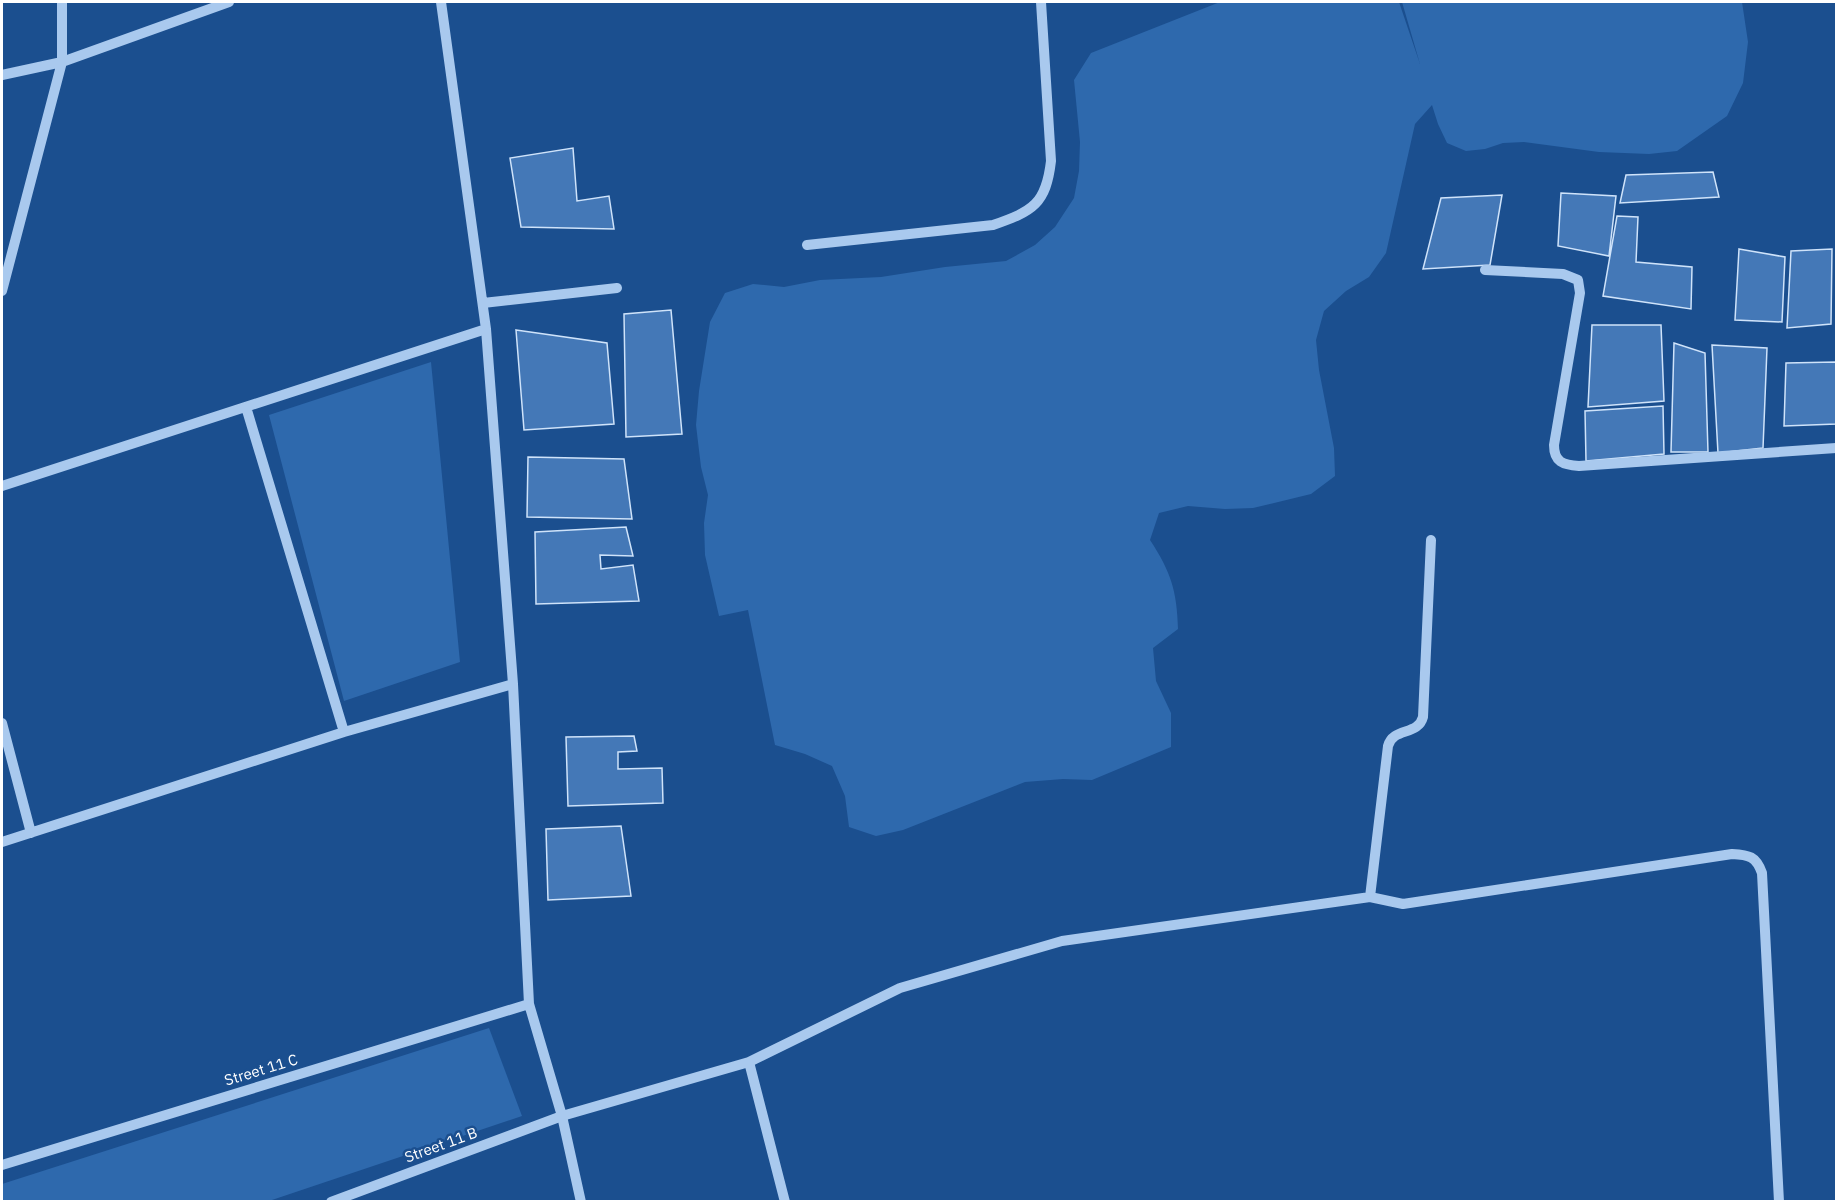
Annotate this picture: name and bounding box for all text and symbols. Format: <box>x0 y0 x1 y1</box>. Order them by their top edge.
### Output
street label: Street 11 C <box>222 1049 300 1090</box>
street label: Street 11 B <box>402 1123 480 1166</box>

